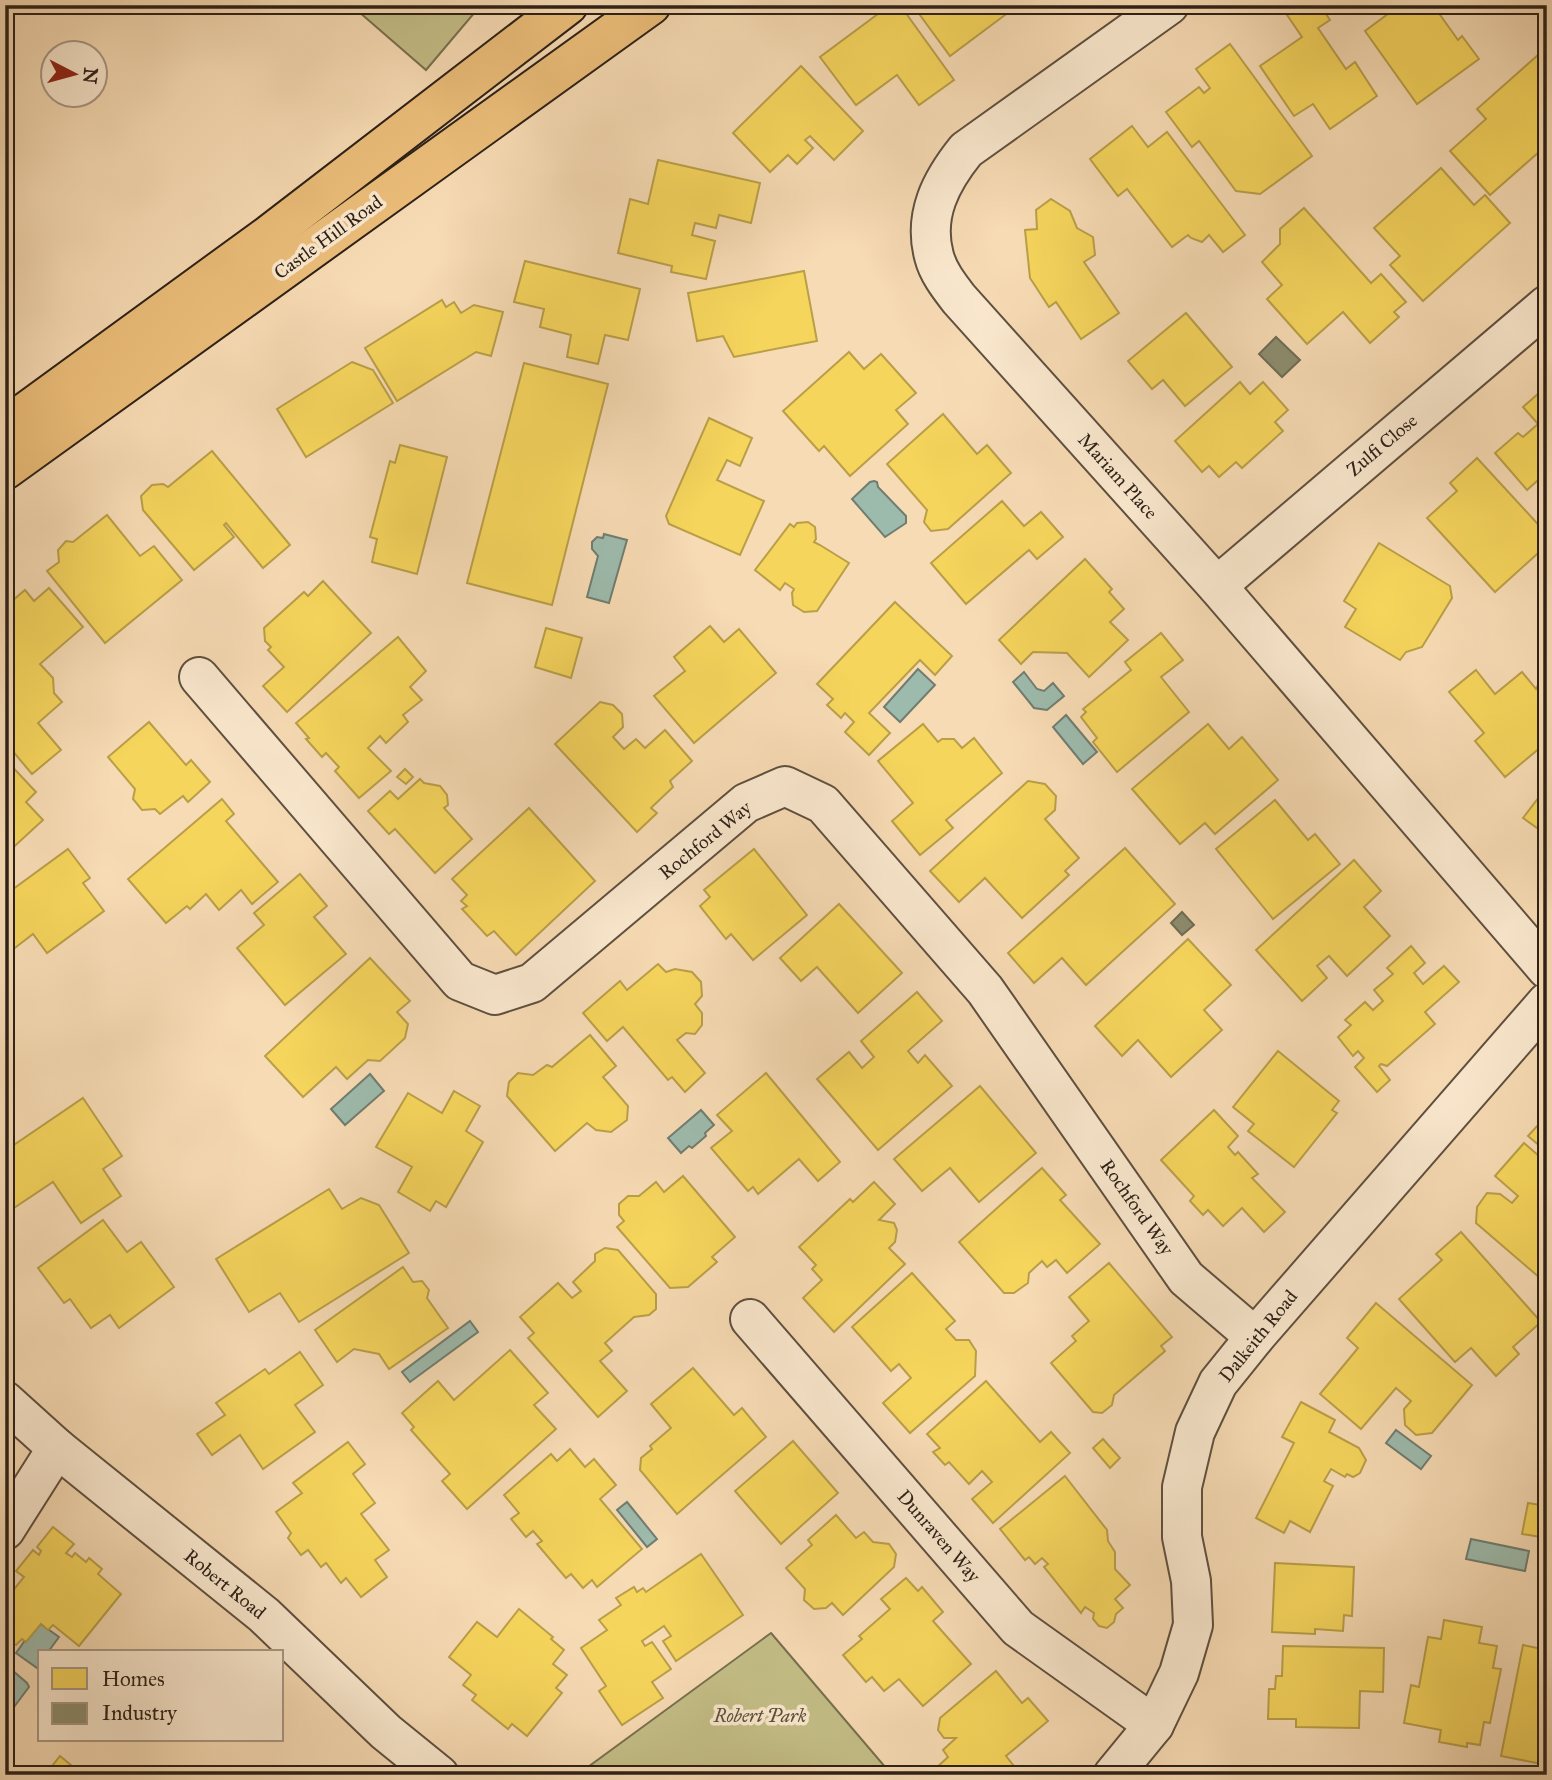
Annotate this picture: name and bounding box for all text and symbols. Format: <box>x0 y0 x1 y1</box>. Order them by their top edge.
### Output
north arrow <box>38 38 108 108</box>
text: N <box>78 67 103 85</box>
street label: Castle Hill Road <box>269 190 387 284</box>
street label: Zulfi Close <box>1342 409 1422 481</box>
street label: Mariam Place <box>1073 428 1163 524</box>
street label: Rochford Way <box>654 795 757 884</box>
street label: Rochford Way <box>1095 1155 1179 1260</box>
street label: Dalkeith Road <box>1214 1285 1302 1387</box>
street label: Dunraven Way <box>892 1485 986 1588</box>
street label: Robert Road <box>179 1544 271 1624</box>
legend <box>38 1650 284 1742</box>
text: Homes <box>102 1666 165 1692</box>
text: Industry <box>102 1700 178 1726</box>
park label: Robert Park <box>713 1704 807 1727</box>

